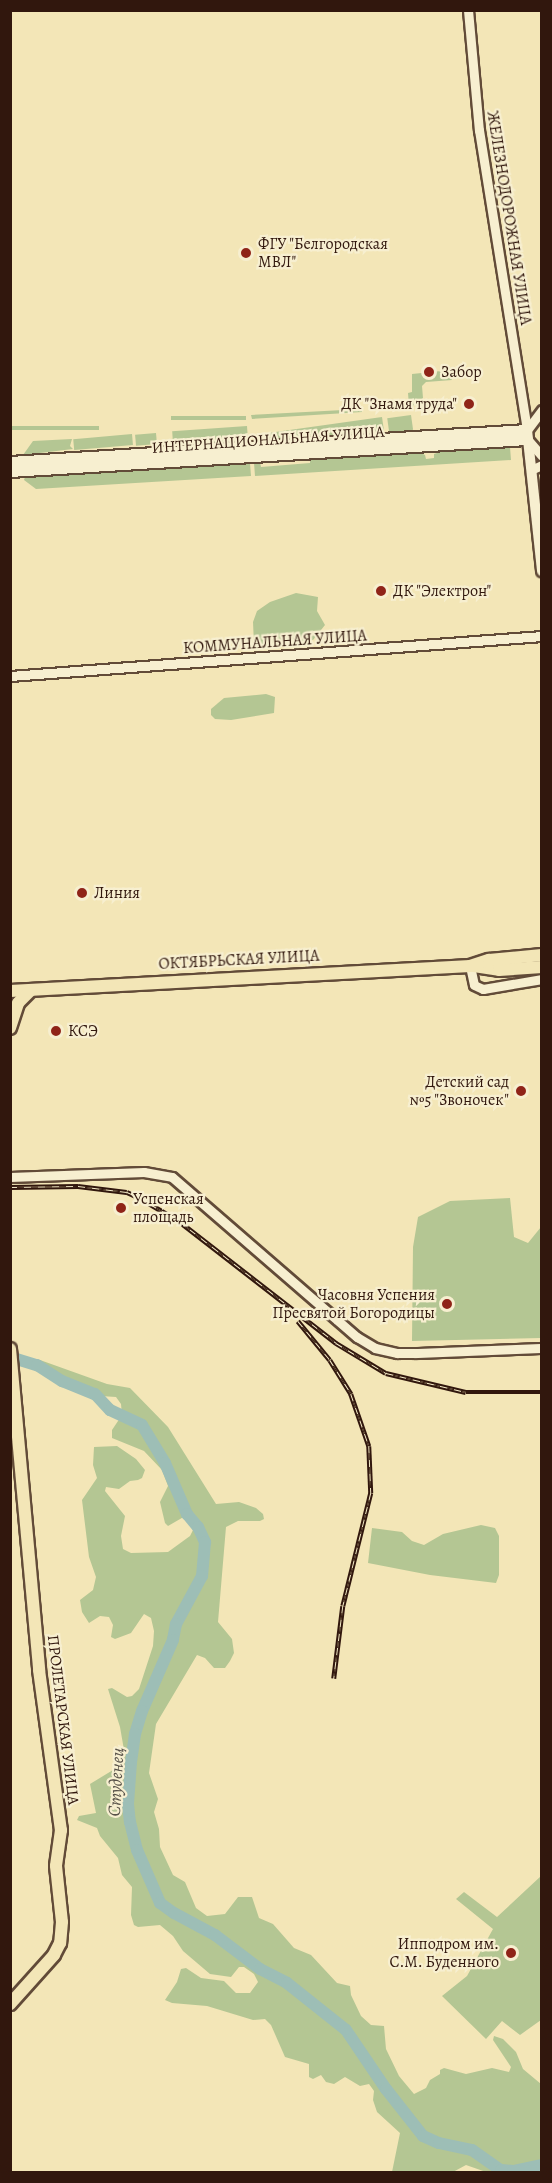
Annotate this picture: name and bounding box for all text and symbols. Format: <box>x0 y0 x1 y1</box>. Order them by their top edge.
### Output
street label: ЖЕЛЕЗНОДОРОЖНАЯ УЛИЦА <box>483 110 535 326</box>
place label: ФГУ "Белгородская МВЛ" <box>258 234 388 272</box>
marker: ФГУ "Белгородская МВЛ" <box>239 246 253 260</box>
place label: Забор <box>441 362 482 382</box>
marker: Забор <box>422 365 436 379</box>
place label: ДК "Знамя труда" <box>341 394 457 414</box>
marker: ДК "Знамя труда" <box>462 397 476 411</box>
street label: ИНТЕРНАЦИОНАЛЬНАЯ УЛИЦА <box>151 422 385 458</box>
place label: ДК "Электрон" <box>393 581 492 601</box>
marker: ДК "Электрон" <box>374 584 388 598</box>
street label: КОММУНАЛЬНАЯ УЛИЦА <box>182 626 368 658</box>
place label: Линия <box>94 883 140 903</box>
marker: Линия <box>75 886 89 900</box>
street label: ОКТЯБРЬСКАЯ УЛИЦА <box>158 946 320 974</box>
place label: КСЭ <box>68 1021 98 1041</box>
marker: КСЭ <box>49 1024 63 1038</box>
place label: Детский сад №5 "Звоночек" <box>409 1072 509 1110</box>
marker: Детский сад №5 "Звоночек" <box>514 1084 528 1098</box>
place label: Успенская площадь <box>133 1189 204 1227</box>
marker: Успенская площадь <box>114 1201 128 1215</box>
place label: Часовня Успения Пресвятой Богородицы <box>272 1285 435 1323</box>
marker: Часовня Успения Пресвятой Богородицы <box>440 1297 454 1311</box>
street label: ПРОЛЕТАРСКАЯ УЛИЦА <box>43 1634 83 1806</box>
water label: Студенец <box>103 1747 129 1817</box>
place label: Ипподром им. С.М. Буденного <box>389 1934 499 1972</box>
marker: Ипподром им. С.М. Буденного <box>504 1946 518 1960</box>

